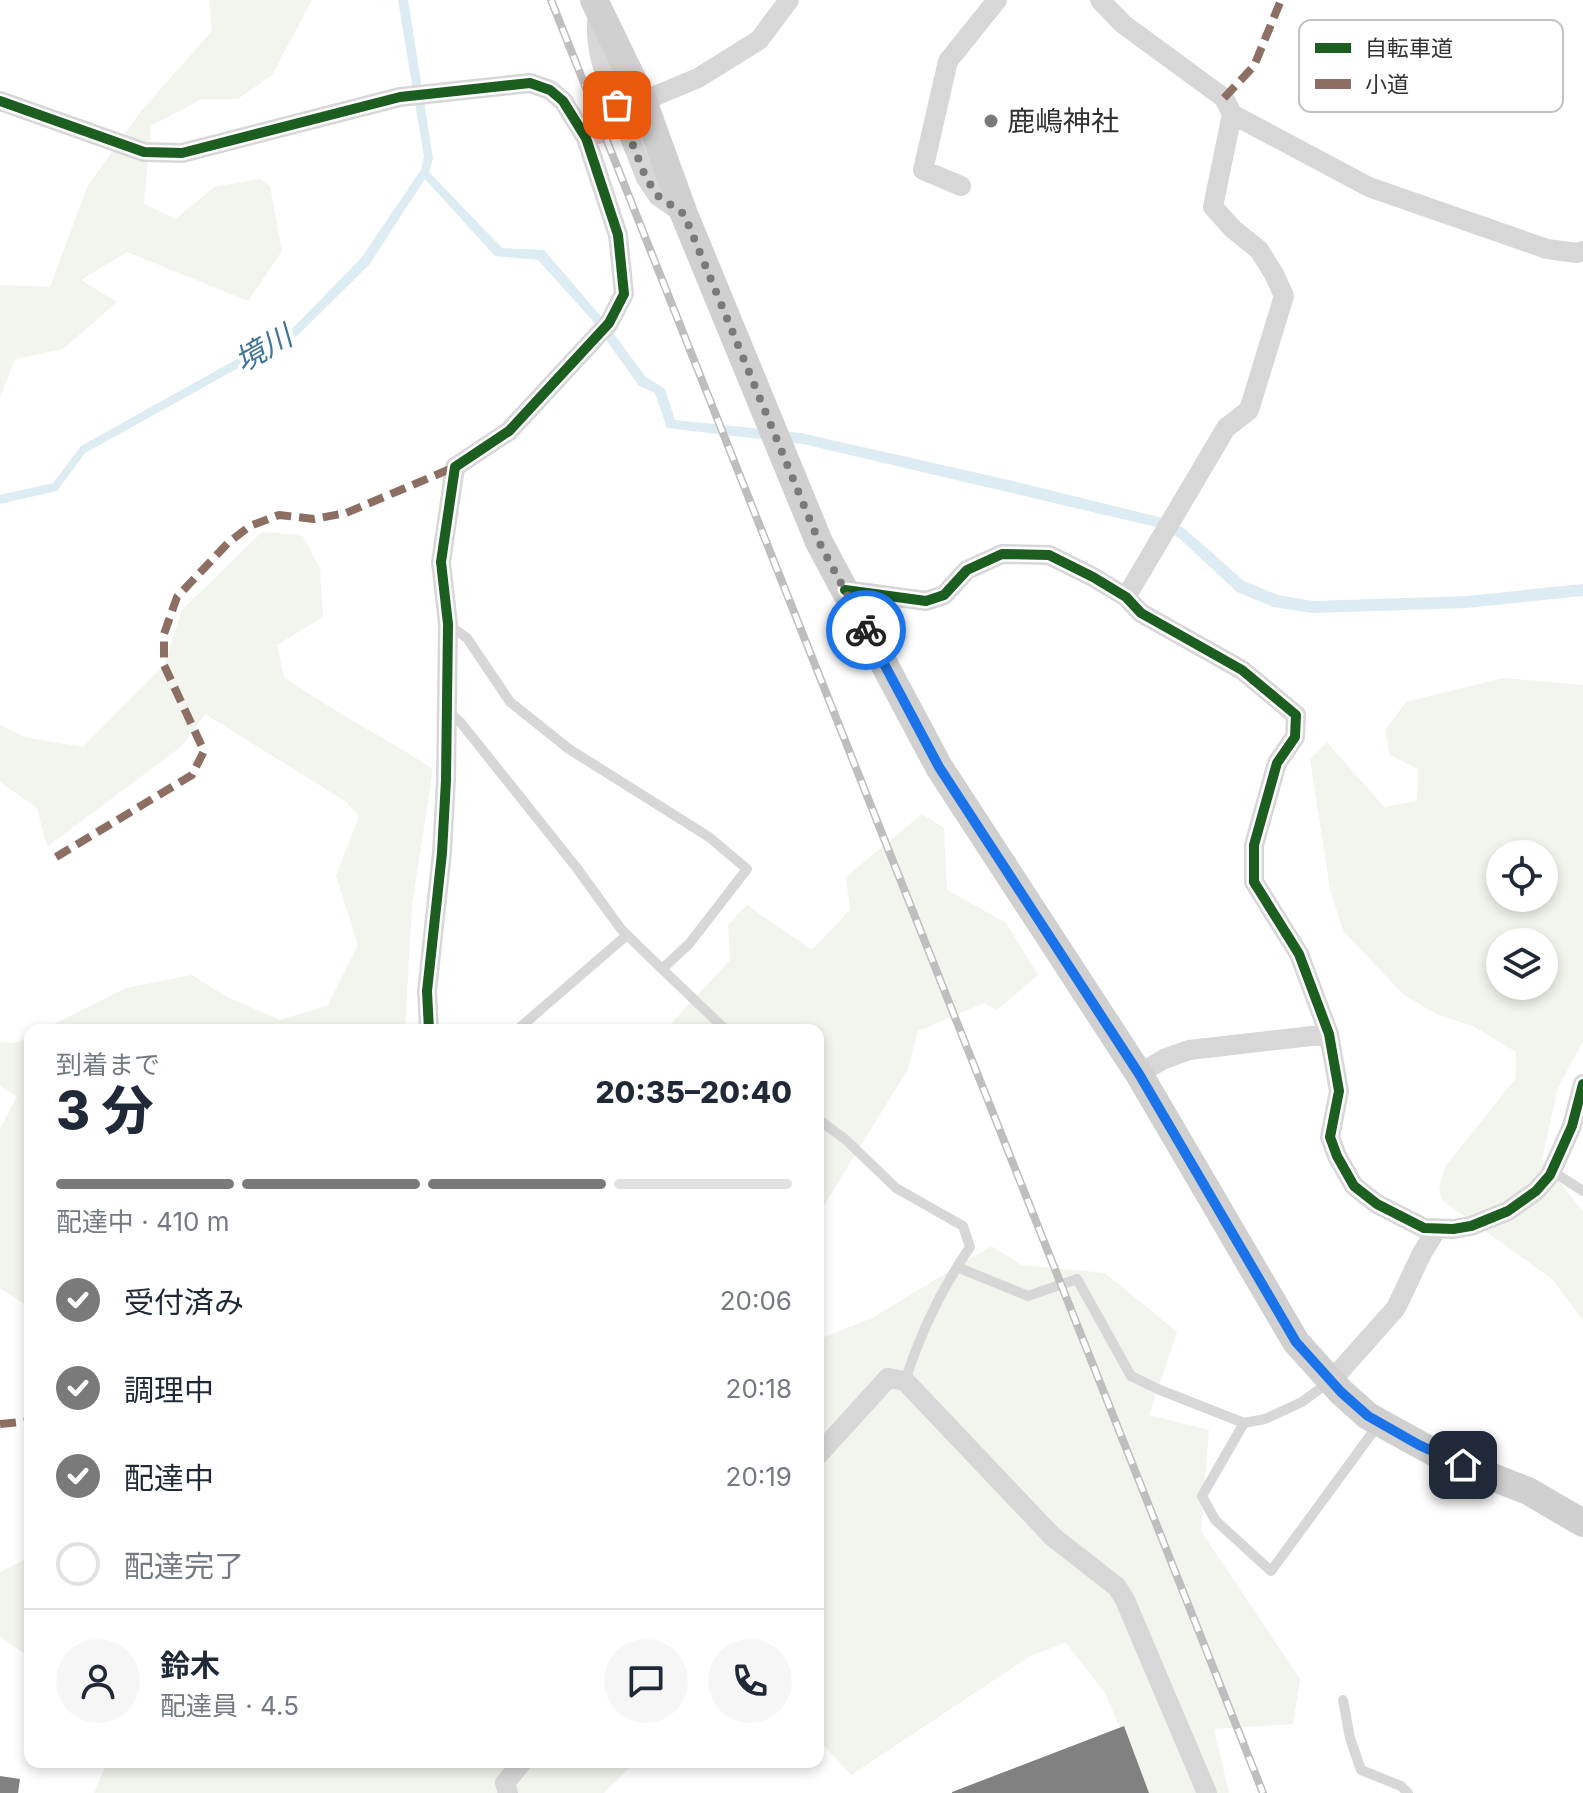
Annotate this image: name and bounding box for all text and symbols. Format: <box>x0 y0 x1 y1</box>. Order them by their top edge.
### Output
legend <box>1299 20 1563 112</box>
text: 自転車道 <box>1365 35 1453 61</box>
pin <box>583 71 651 139</box>
text: 小道 <box>1365 71 1409 97</box>
icon: bag <box>595 83 639 127</box>
place label: 鹿嶋神社 <box>1007 104 1119 138</box>
marker: 鹿嶋神社 <box>982 112 1000 130</box>
water label: 境川 <box>228 316 301 379</box>
courier <box>826 590 906 670</box>
icon: bike <box>844 608 888 652</box>
map controls <box>1486 840 1558 1000</box>
button: locate <box>1486 840 1558 912</box>
button: layers <box>1486 928 1558 1000</box>
text: 到着まで <box>56 1049 160 1080</box>
text: 20:35–20:40 <box>595 1074 792 1110</box>
text: 3 分 <box>56 1079 154 1142</box>
text: 配達中 · 410 m <box>56 1206 229 1237</box>
icon: check <box>56 1278 100 1322</box>
text: 受付済み <box>124 1284 244 1320</box>
text: 20:06 <box>720 1285 792 1316</box>
icon: check <box>56 1366 100 1410</box>
text: 調理中 <box>124 1372 214 1408</box>
text: 20:18 <box>726 1373 792 1404</box>
pin <box>1429 1431 1497 1499</box>
icon: home <box>1441 1443 1485 1487</box>
icon: check <box>56 1454 100 1498</box>
text: 配達中 <box>124 1460 214 1496</box>
text: 20:19 <box>726 1461 792 1492</box>
text: 配達完了 <box>124 1548 244 1584</box>
button: person <box>56 1639 140 1723</box>
button: chat <box>604 1639 688 1723</box>
button: phone <box>708 1639 792 1723</box>
text: 鈴木 <box>160 1647 220 1683</box>
text: 配達員 · 4.5 <box>160 1690 299 1721</box>

